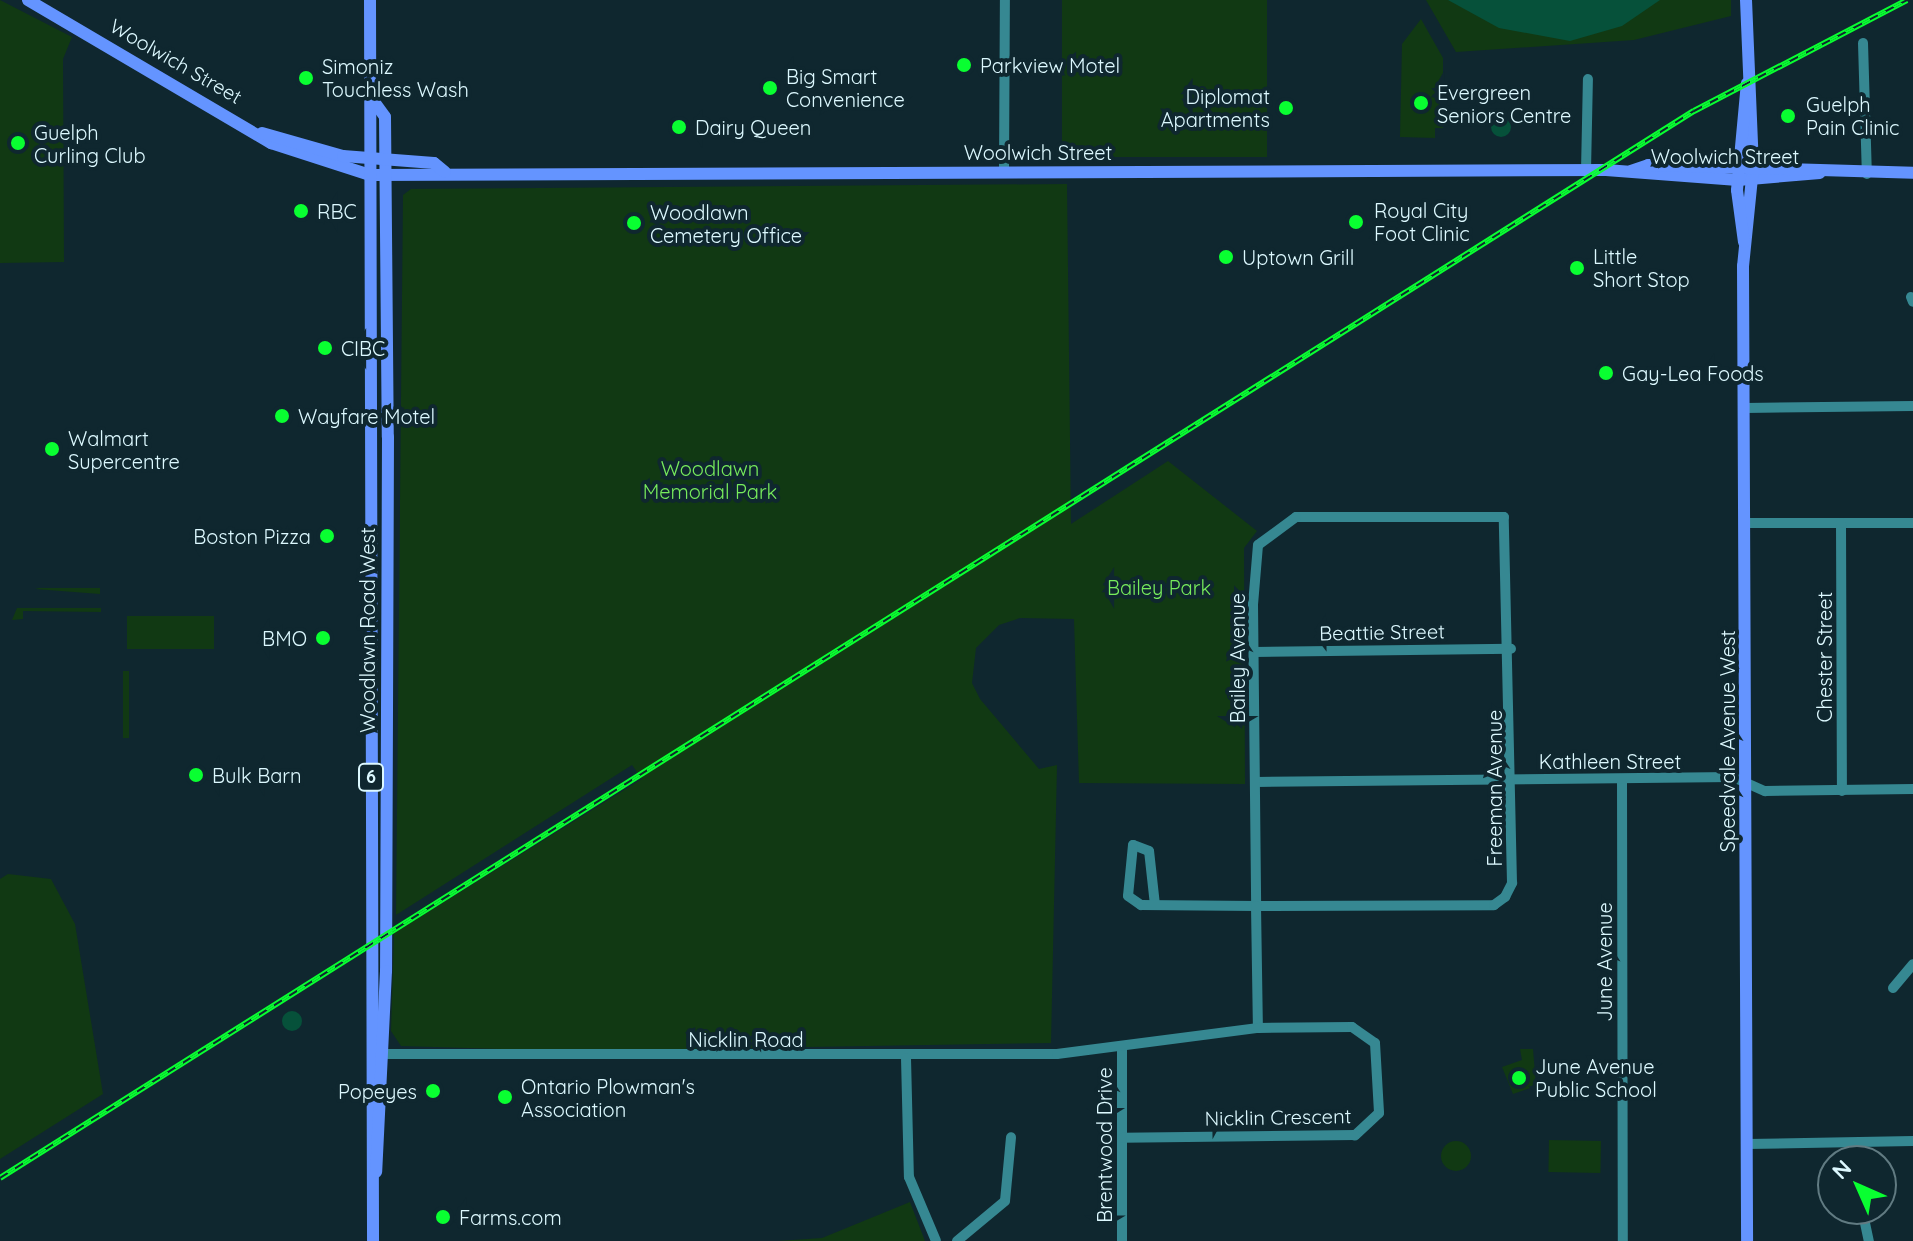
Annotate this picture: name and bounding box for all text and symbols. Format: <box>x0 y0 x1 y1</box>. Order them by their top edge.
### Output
street label: Woolwich Street <box>106 13 246 109</box>
place label: Parkview Motel <box>980 53 1120 77</box>
place label: Simoniz Touchless Wash <box>322 54 469 101</box>
marker: Parkview Motel <box>955 56 973 74</box>
place label: Big Smart Convenience <box>786 64 905 111</box>
marker: Simoniz Touchless Wash <box>297 69 315 87</box>
marker: Big Smart Convenience <box>761 79 779 97</box>
place label: Evergreen Seniors Centre <box>1437 80 1571 127</box>
place label: Diplomat Apartments <box>1161 84 1270 131</box>
place label: Guelph Pain Clinic <box>1806 92 1899 139</box>
marker: Evergreen Seniors Centre <box>1412 94 1430 112</box>
marker: Diplomat Apartments <box>1277 99 1295 117</box>
marker: Guelph Pain Clinic <box>1777 105 1799 127</box>
place label: Dairy Queen <box>695 115 811 139</box>
marker: Dairy Queen <box>670 118 688 136</box>
place label: Guelph Curling Club <box>34 120 146 167</box>
marker: Guelph Curling Club <box>9 134 27 152</box>
street label: Woolwich Street <box>964 140 1112 164</box>
street label: Woolwich Street <box>1651 144 1799 168</box>
place label: Royal City Foot Clinic <box>1374 198 1470 245</box>
place label: RBC <box>317 199 356 223</box>
place label: Woodlawn Cemetery Office <box>650 200 802 247</box>
marker: RBC <box>292 202 310 220</box>
marker: Royal City Foot Clinic <box>1345 211 1367 233</box>
marker: Woodlawn Cemetery Office <box>625 214 643 232</box>
place label: Little Short Stop <box>1593 244 1690 291</box>
place label: Uptown Grill <box>1242 245 1354 269</box>
marker: Uptown Grill <box>1217 248 1235 266</box>
marker: Little Short Stop <box>1568 259 1586 277</box>
place label: CIBC <box>341 336 385 360</box>
marker: CIBC <box>316 339 334 357</box>
place label: Gay-Lea Foods <box>1622 361 1764 385</box>
marker: Gay-Lea Foods <box>1597 364 1615 382</box>
place label: Wayfare Motel <box>298 404 435 428</box>
marker: Wayfare Motel <box>273 407 291 425</box>
place label: Walmart Supercentre <box>68 426 180 473</box>
marker: Walmart Supercentre <box>43 440 61 458</box>
park label: Woodlawn Memorial Park <box>643 457 777 504</box>
place label: Boston Pizza <box>193 524 311 548</box>
marker: Boston Pizza <box>318 527 336 545</box>
street label: Woodlawn Road West <box>355 527 379 733</box>
park label: Bailey Park <box>1107 575 1211 599</box>
street label: Chester Street <box>1812 592 1836 722</box>
street label: Bailey Avenue <box>1225 593 1249 723</box>
street label: Beattie Street <box>1319 619 1445 645</box>
place label: BMO <box>262 626 307 650</box>
marker: BMO <box>314 629 332 647</box>
street label: Speedvale Avenue West <box>1715 630 1739 852</box>
street label: Freeman Avenue <box>1482 710 1506 866</box>
street label: Kathleen Street <box>1539 749 1681 773</box>
place label: Bulk Barn <box>212 763 302 787</box>
road number: 6 <box>357 763 385 791</box>
marker: Bulk Barn <box>187 766 205 784</box>
street label: June Avenue <box>1592 902 1616 1022</box>
street label: Nicklin Road <box>688 1027 804 1051</box>
place label: June Avenue Public School <box>1535 1054 1657 1101</box>
street label: Brentwood Drive <box>1092 1067 1116 1223</box>
marker: June Avenue Public School <box>1510 1069 1528 1087</box>
place label: Ontario Plowman's Association <box>521 1074 695 1121</box>
place label: Popeyes <box>338 1079 417 1103</box>
marker: Popeyes <box>424 1082 442 1100</box>
marker: Ontario Plowman's Association <box>496 1088 514 1106</box>
street label: Nicklin Crescent <box>1204 1104 1352 1130</box>
north arrow <box>1817 1145 1897 1225</box>
text: N <box>1826 1154 1857 1185</box>
place label: Farms.com <box>459 1205 562 1229</box>
marker: Farms.com <box>434 1208 452 1226</box>

